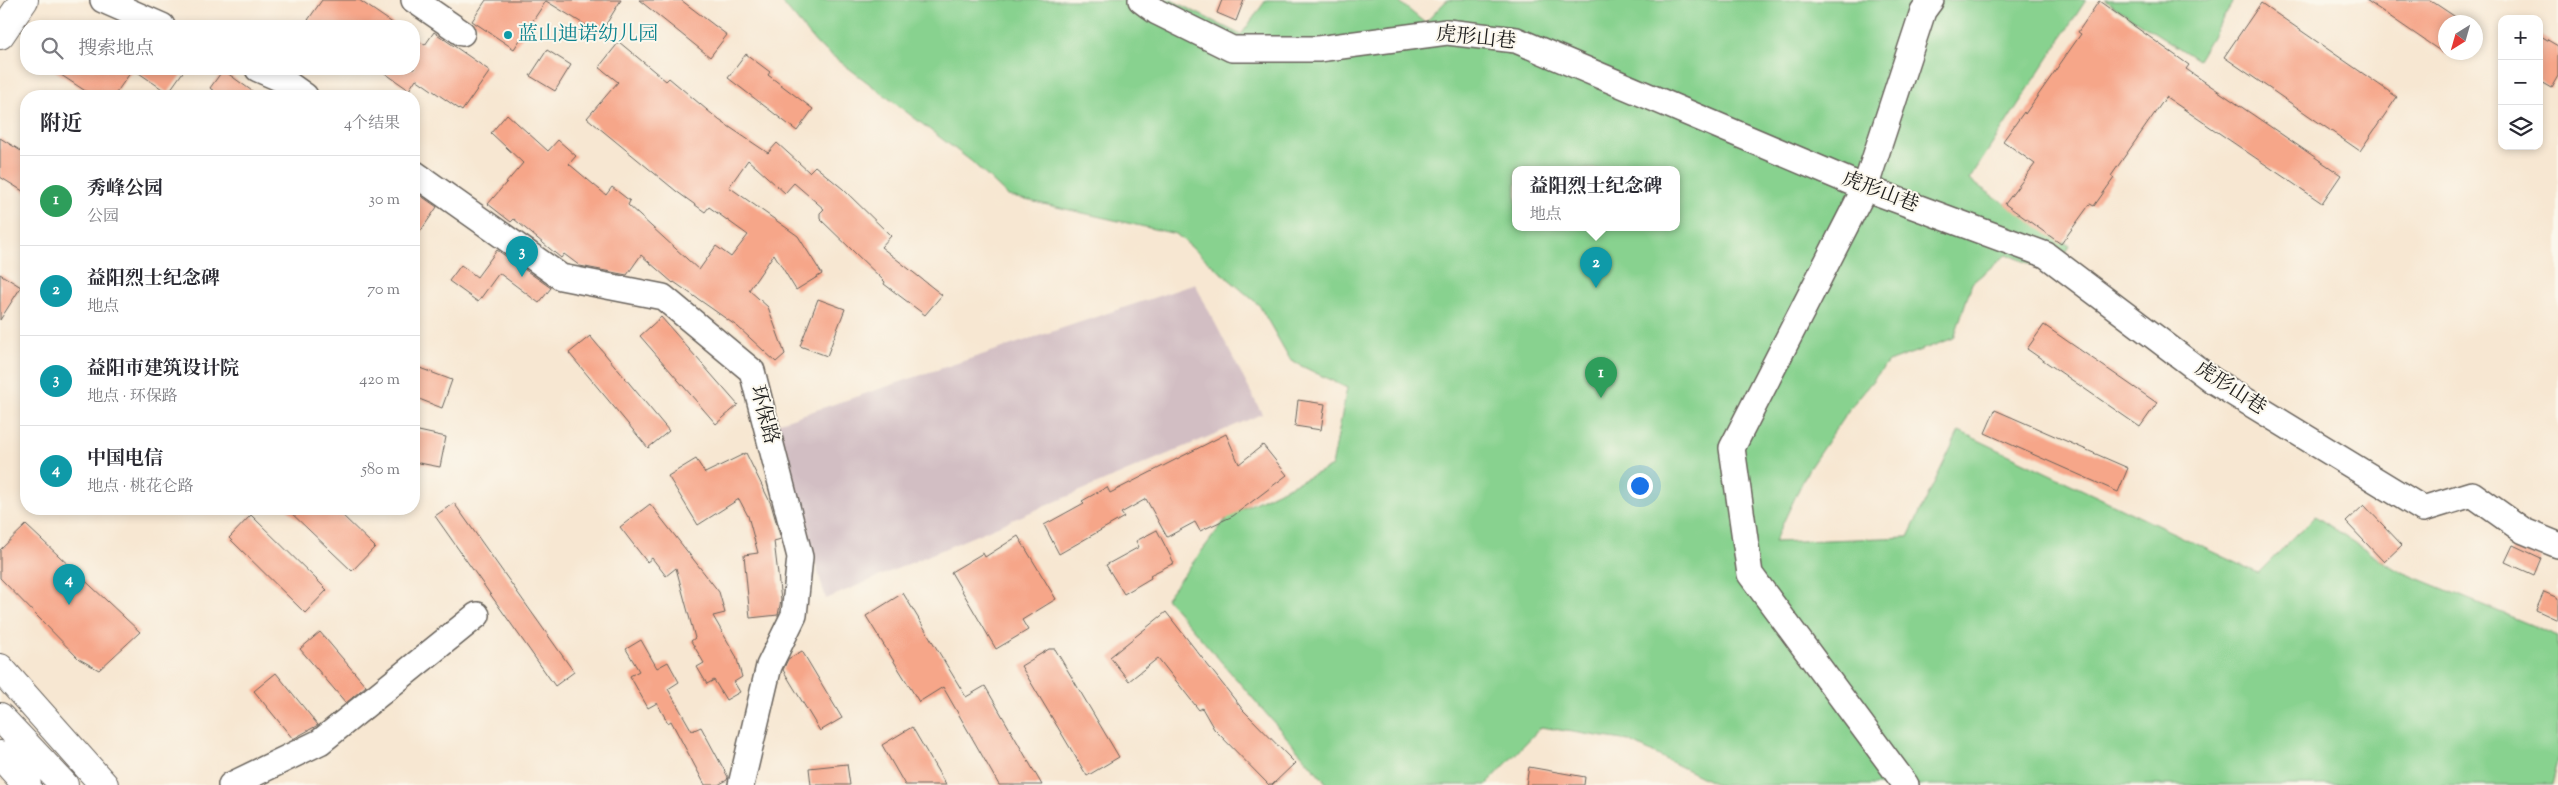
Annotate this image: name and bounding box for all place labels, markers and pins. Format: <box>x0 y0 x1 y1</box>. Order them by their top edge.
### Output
place label: 蓝山迪诺幼儿园 <box>518 21 658 50</box>
marker: 蓝山迪诺幼儿园 <box>502 29 514 41</box>
pin: 3 <box>506 236 538 277</box>
pin: 2 <box>1580 247 1612 288</box>
pin: 1 <box>1585 357 1617 398</box>
pin: 4 <box>53 564 85 605</box>

